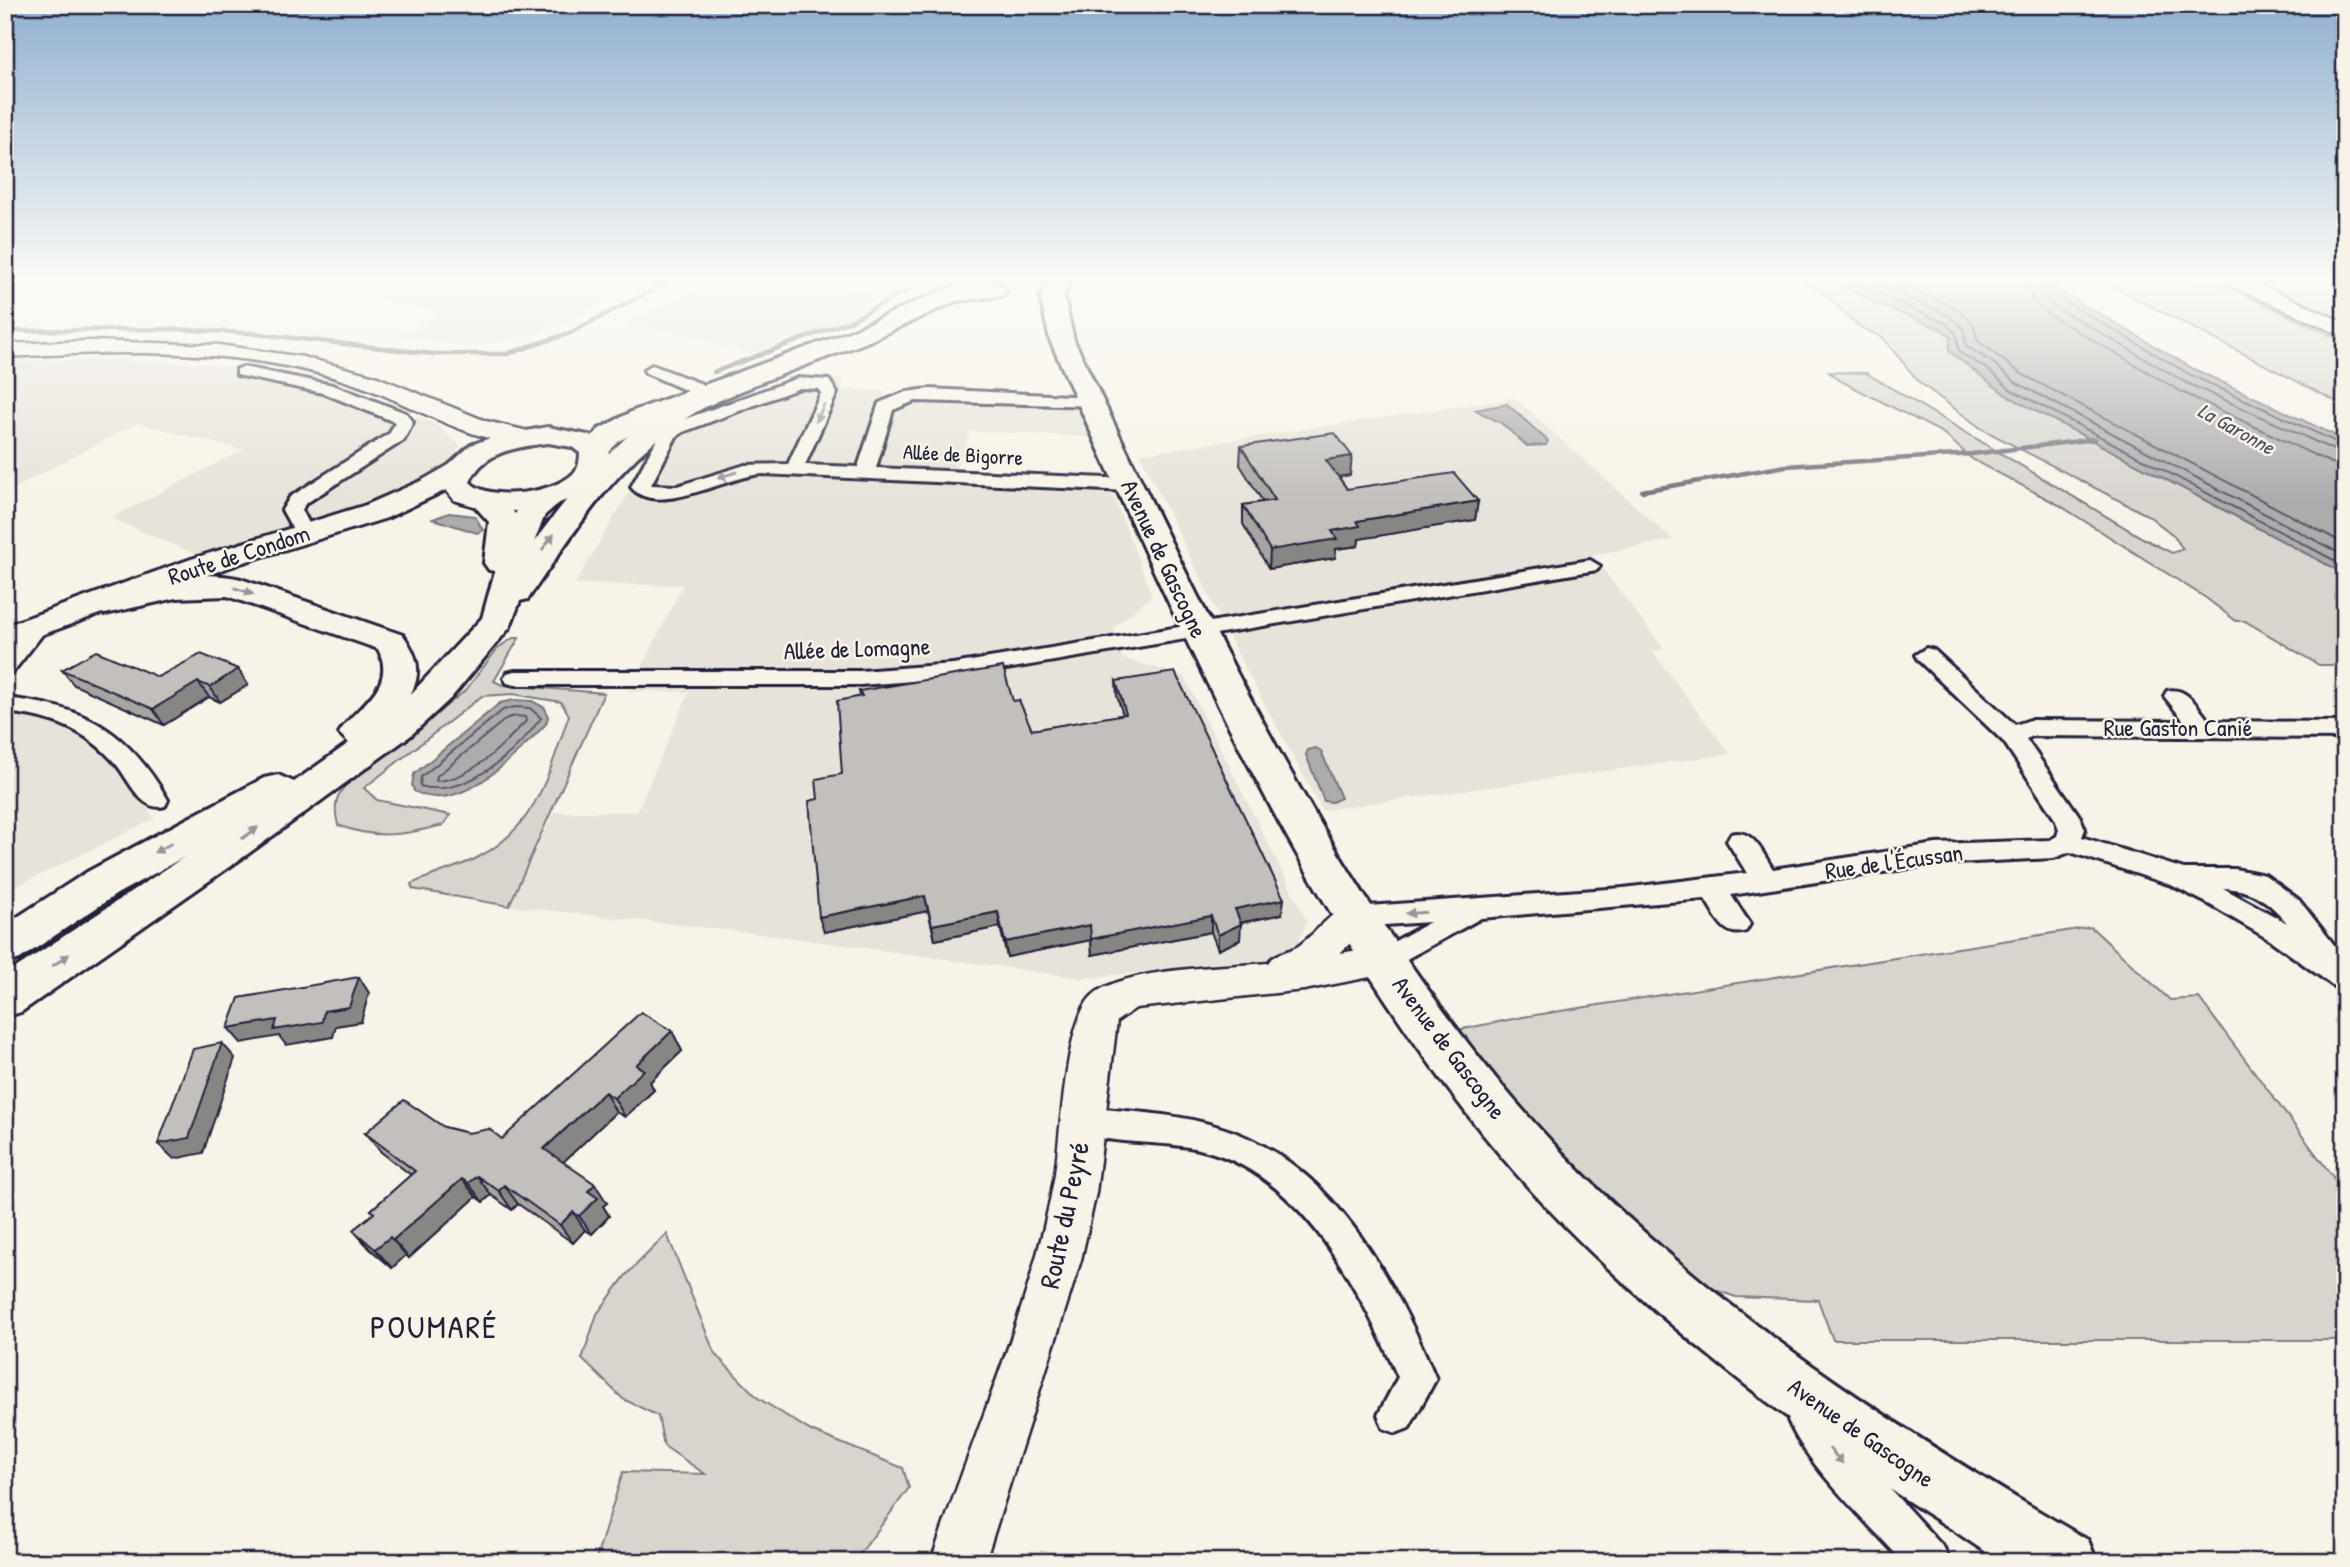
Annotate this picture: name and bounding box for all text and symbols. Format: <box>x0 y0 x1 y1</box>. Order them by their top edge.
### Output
water label: La Garonne <box>2193 396 2281 462</box>
one-way arrow <box>814 402 825 423</box>
street label: Allée de Bigorre <box>902 437 1024 472</box>
one-way arrow <box>716 470 737 480</box>
street label: Avenue de Gascogne <box>1114 474 1216 643</box>
street label: Route de Condom <box>164 516 314 592</box>
one-way arrow <box>541 534 556 552</box>
one-way arrow <box>233 586 254 597</box>
street label: Allée de Lomagne <box>783 629 931 667</box>
street label: Rue Gaston Canié <box>2104 711 2253 743</box>
one-way arrow <box>241 826 259 840</box>
street label: Rue de l'Écussan <box>1823 836 1965 886</box>
one-way arrow <box>153 841 173 853</box>
one-way arrow <box>1405 908 1427 919</box>
one-way arrow <box>52 953 70 967</box>
street label: Avenue de Gascogne <box>1386 969 1514 1126</box>
street label: Route du Peyré <box>1030 1138 1098 1292</box>
district label: POUMARÉ <box>370 1305 498 1348</box>
street label: Avenue de Gascogne <box>1782 1370 1941 1495</box>
one-way arrow <box>1827 1448 1843 1465</box>

